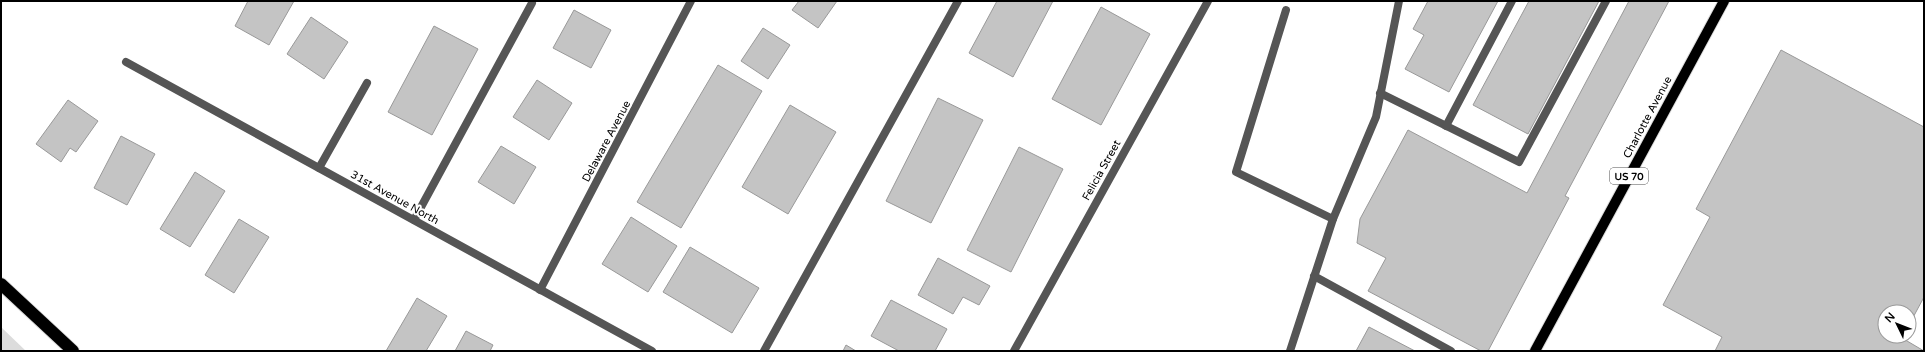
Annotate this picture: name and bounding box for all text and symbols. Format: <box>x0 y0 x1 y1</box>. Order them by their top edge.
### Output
street label: Charlotte Avenue <box>1620 74 1675 160</box>
street label: Delaware Avenue <box>579 98 633 184</box>
street label: Felicia Street <box>1079 138 1123 203</box>
street label: 31st Avenue North <box>348 168 441 227</box>
road number: US 70 <box>1610 168 1648 184</box>
north arrow <box>1877 304 1917 344</box>
text: N <box>1882 310 1898 325</box>

